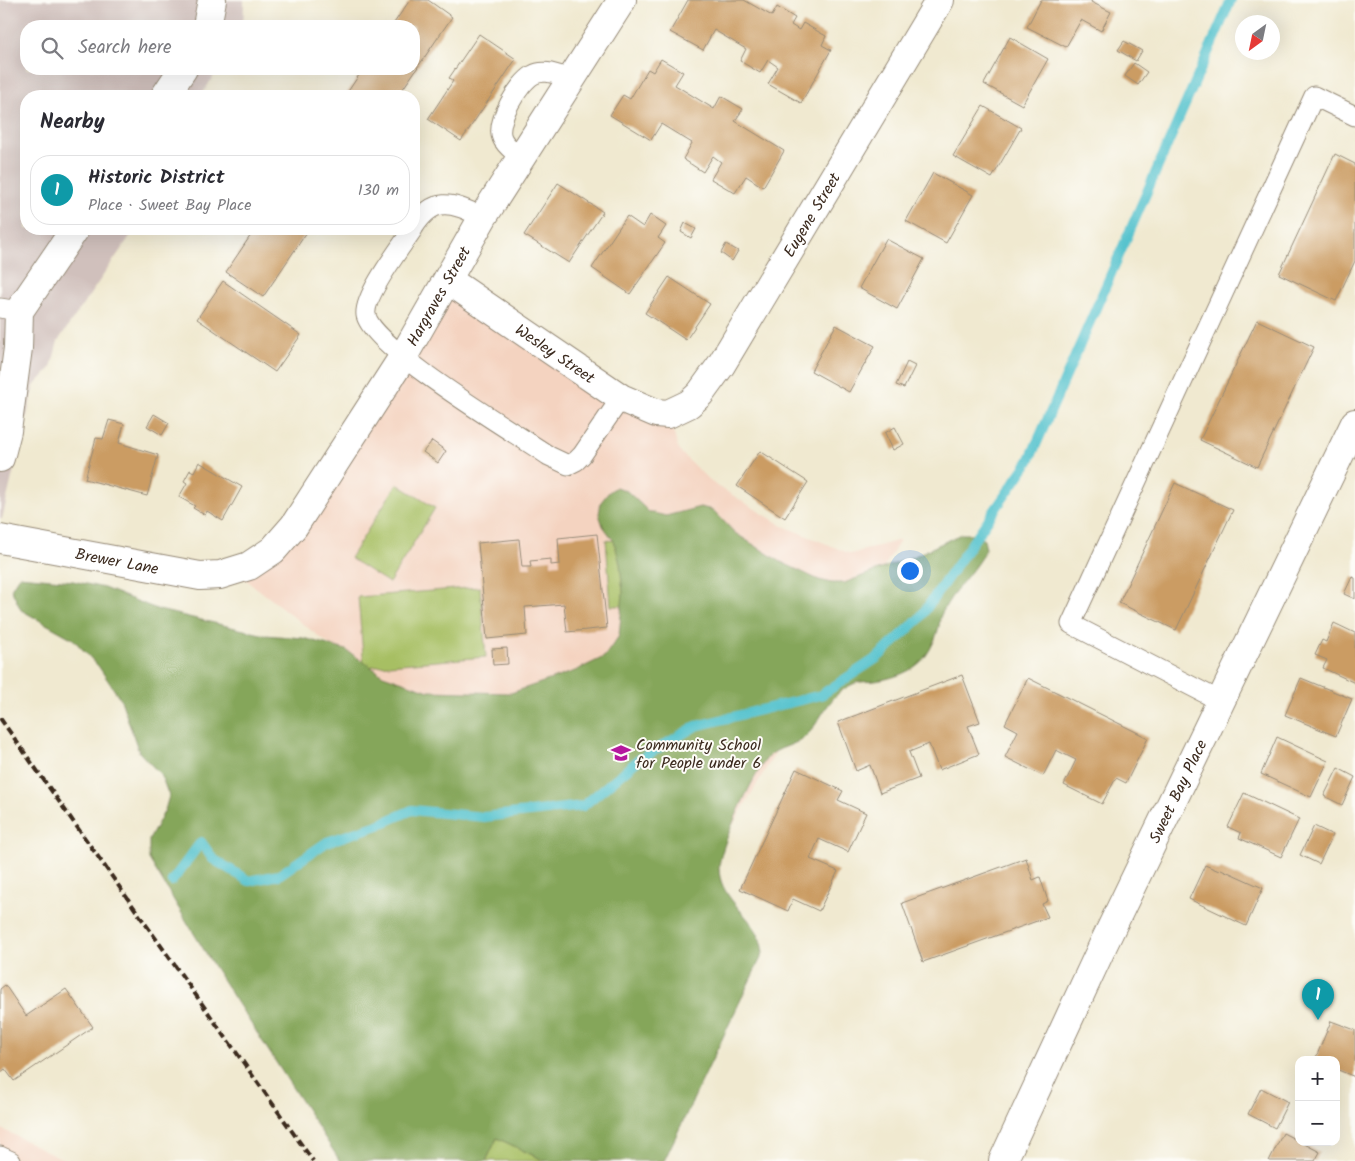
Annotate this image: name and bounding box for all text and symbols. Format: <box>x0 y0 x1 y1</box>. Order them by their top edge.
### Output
north arrow <box>1235 15 1280 60</box>
search box <box>20 20 420 75</box>
text: Search here <box>78 33 172 63</box>
icon: search <box>38 34 66 62</box>
text: Nearby <box>40 106 105 139</box>
text: Historic District <box>88 163 225 193</box>
street label: Eugene Street <box>778 168 848 262</box>
text: 1 <box>55 178 59 203</box>
text: 130 m <box>358 178 399 203</box>
text: Place · Sweet Bay Place <box>88 193 251 218</box>
street label: Hargraves Street <box>401 241 478 351</box>
street label: Wesley Street <box>509 318 600 391</box>
street label: Brewer Lane <box>73 542 161 582</box>
your location <box>897 558 923 584</box>
place label: Community School for People under 6 <box>636 733 761 776</box>
street label: Sweet Bay Place <box>1143 736 1214 848</box>
school or university icon: Community School for People under 6 <box>610 742 632 764</box>
pin: 1 <box>1302 979 1334 1020</box>
map controls <box>1295 1056 1340 1146</box>
button: + <box>1295 1056 1340 1101</box>
button: − <box>1295 1101 1340 1146</box>

